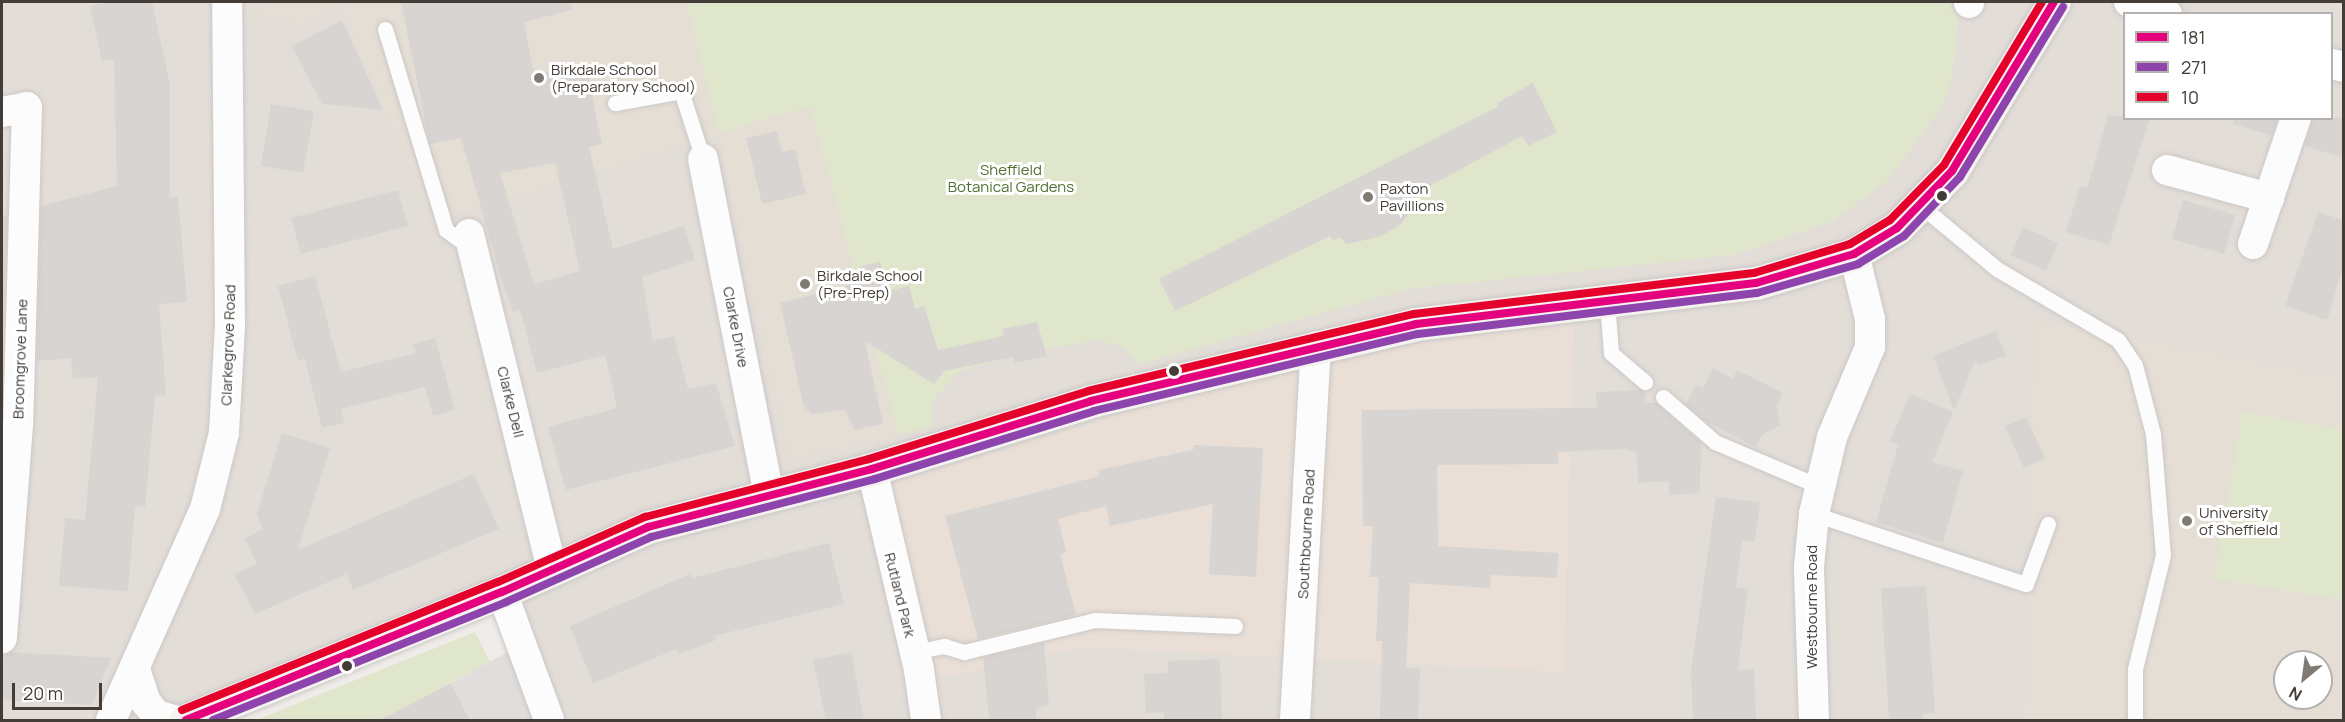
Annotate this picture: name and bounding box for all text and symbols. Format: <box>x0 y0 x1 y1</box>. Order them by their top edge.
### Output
legend <box>2123 12 2333 120</box>
text: 181 <box>2181 25 2206 49</box>
text: 271 <box>2181 55 2207 79</box>
place label: Birkdale School (Preparatory School) <box>551 60 696 95</box>
marker: Birkdale School (Preparatory School) <box>532 71 546 85</box>
text: 10 <box>2181 85 2199 109</box>
park label: Sheffield Botanical Gardens <box>948 160 1074 195</box>
place label: Paxton Pavillions <box>1380 179 1444 214</box>
marker: Paxton Pavillions <box>1361 190 1375 204</box>
unlabelled marker <box>1936 190 1948 202</box>
place label: Birkdale School (Pre-Prep) <box>817 266 923 301</box>
marker: Birkdale School (Pre-Prep) <box>798 277 812 291</box>
street label: Clarkegrove Road <box>217 284 239 406</box>
street label: Clarke Drive <box>719 285 753 369</box>
street label: Broomgrove Lane <box>9 299 31 419</box>
street label: Clarke Dell <box>493 364 529 440</box>
unlabelled marker <box>1168 365 1180 377</box>
street label: Southbourne Road <box>1294 469 1318 599</box>
place label: University of Sheffield <box>2199 503 2278 538</box>
marker: University of Sheffield <box>2180 514 2194 528</box>
street label: Westbourne Road <box>1803 545 1821 669</box>
street label: Rutland Park <box>881 551 919 639</box>
north arrow <box>2273 650 2333 710</box>
unlabelled marker <box>341 660 353 672</box>
scale bar <box>15 671 105 709</box>
text: 20 m <box>23 681 63 705</box>
text: N <box>2285 682 2306 706</box>

